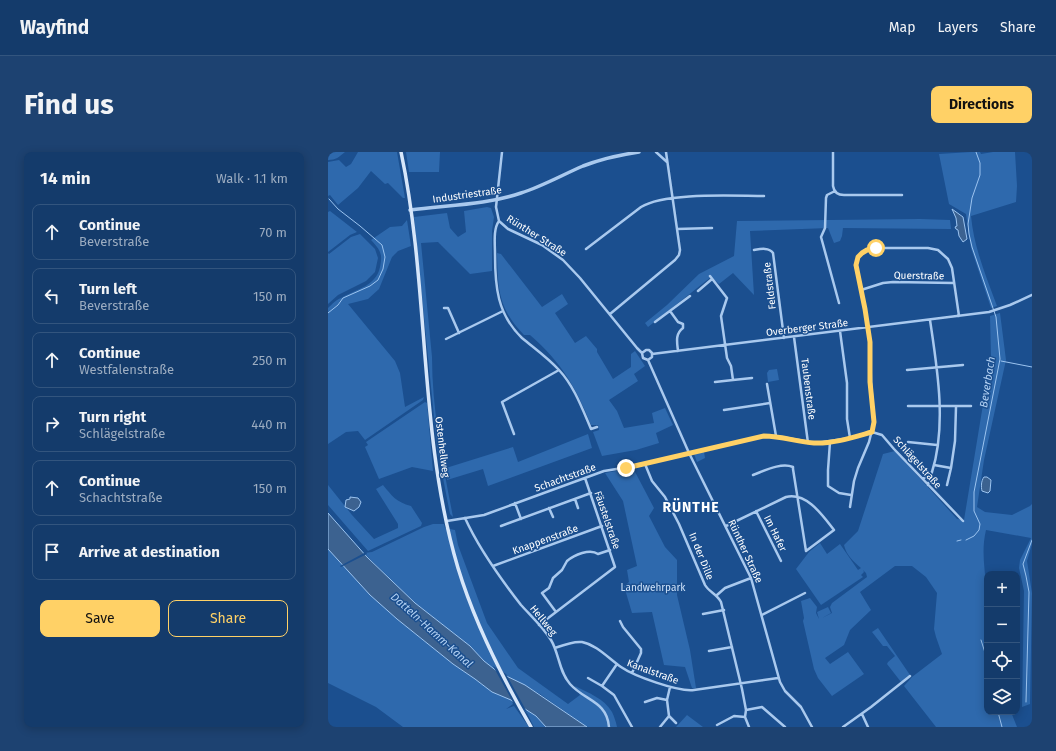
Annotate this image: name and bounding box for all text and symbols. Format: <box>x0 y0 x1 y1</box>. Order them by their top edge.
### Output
text: Wayfind <box>20 16 89 39</box>
text: Map <box>889 19 915 36</box>
text: Layers <box>937 19 978 36</box>
text: Share <box>1000 19 1036 36</box>
button: Directions <box>931 86 1032 123</box>
text: Find us <box>24 88 114 121</box>
text: 14 min <box>40 168 91 189</box>
text: Walk · 1.1 km <box>216 171 288 186</box>
street label: Industriestraße <box>432 184 502 206</box>
street label: Rünther Straße <box>504 213 569 259</box>
text: Continue <box>79 216 140 234</box>
icon: ahead <box>41 221 63 243</box>
text: 70 m <box>260 225 287 240</box>
text: Beverstraße <box>79 234 149 249</box>
route start <box>867 239 885 257</box>
street label: Feldstraße <box>761 262 779 310</box>
street label: Querstraße <box>894 270 944 282</box>
text: Turn left <box>79 280 137 298</box>
icon: left <box>41 285 63 307</box>
text: 150 m <box>253 289 287 304</box>
text: Beverstraße <box>79 298 149 313</box>
street label: Overberger Straße <box>765 317 849 339</box>
text: Continue <box>79 344 140 362</box>
icon: ahead <box>41 349 63 371</box>
text: 250 m <box>252 353 287 368</box>
water label: Beverbach <box>977 356 998 409</box>
street label: Taubenstraße <box>798 358 818 421</box>
text: Westfalenstraße <box>79 362 174 377</box>
text: Turn right <box>79 408 146 426</box>
icon: right <box>41 413 63 435</box>
street label: Ostenhellweg <box>432 416 452 479</box>
text: 440 m <box>251 417 287 432</box>
text: Schlägelstraße <box>79 426 165 441</box>
street label: Schlägelstraße <box>891 434 944 491</box>
route end <box>617 459 635 477</box>
street label: Schachtstraße <box>533 461 598 495</box>
text: Continue <box>79 472 140 490</box>
icon: ahead <box>41 477 63 499</box>
text: 150 m <box>253 481 287 496</box>
text: Schachtstraße <box>79 490 163 505</box>
street label: Fäustelstraße <box>591 490 623 551</box>
district label: RÜNTHE <box>662 498 720 516</box>
street label: Im Hafer <box>761 513 789 554</box>
street label: Rünther Straße <box>725 518 765 585</box>
street label: Knappenstraße <box>511 523 580 557</box>
street label: In der Dille <box>686 531 716 582</box>
icon: arrive <box>41 541 63 563</box>
text: Arrive at destination <box>79 543 220 561</box>
map controls <box>984 571 1020 715</box>
button: + <box>984 571 1020 607</box>
park label: Landwehrpark <box>621 582 686 594</box>
water label: Datteln-Hamm-Kanal <box>388 590 475 671</box>
button: Save <box>40 600 160 637</box>
button: Share <box>168 600 288 637</box>
street label: Hellweg <box>527 603 560 639</box>
button: − <box>984 607 1020 643</box>
button: locate <box>984 643 1020 679</box>
street label: Kanalstraße <box>625 657 680 687</box>
button: layers <box>984 679 1020 715</box>

